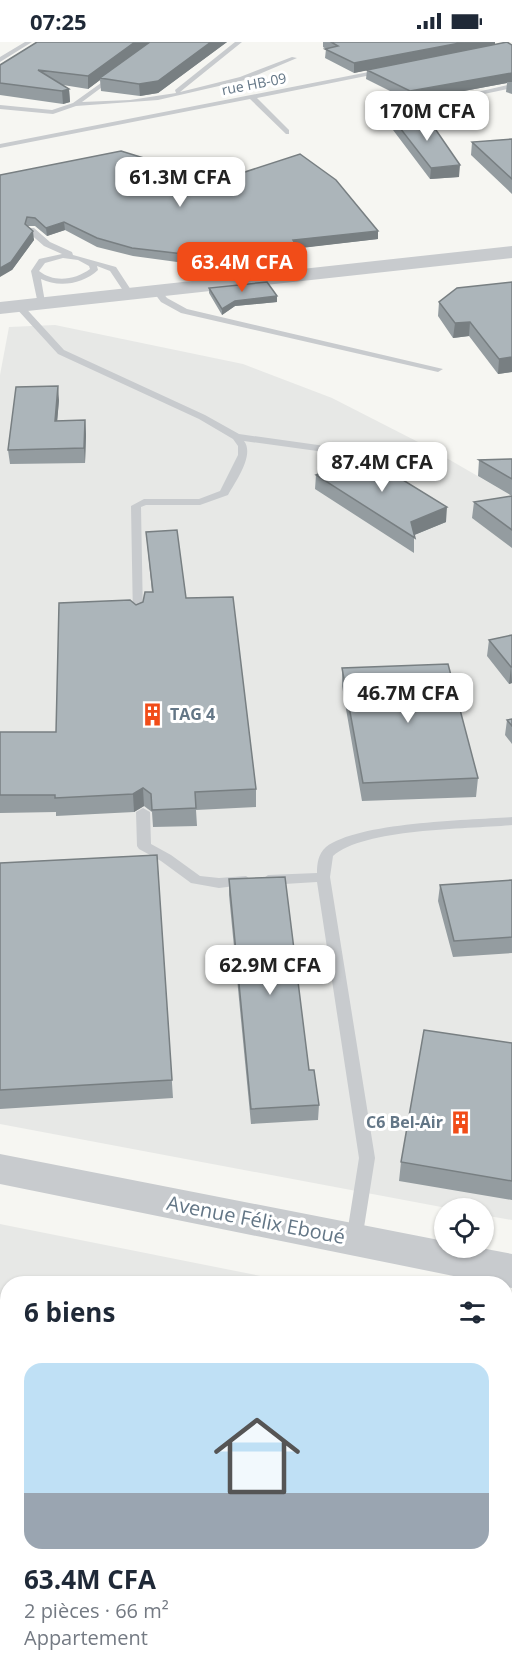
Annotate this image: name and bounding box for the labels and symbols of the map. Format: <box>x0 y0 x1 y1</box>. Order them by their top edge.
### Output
street label: rue HB-09 <box>220 68 288 99</box>
pin: 170M CFA <box>365 91 489 142</box>
pin: 61.3M CFA <box>111 157 249 208</box>
pin: 63.4M CFA <box>173 242 311 293</box>
pin: 87.4M CFA <box>313 442 451 493</box>
pin: 46.7M CFA <box>339 673 477 724</box>
building icon: TAG 4 <box>139 701 165 727</box>
place label: TAG 4 <box>170 703 215 725</box>
pin: 62.9M CFA <box>201 945 339 996</box>
building icon: C6 Bel-Air <box>448 1109 474 1135</box>
place label: C6 Bel-Air <box>366 1111 443 1133</box>
street label: Avenue Félix Eboué <box>165 1189 348 1250</box>

